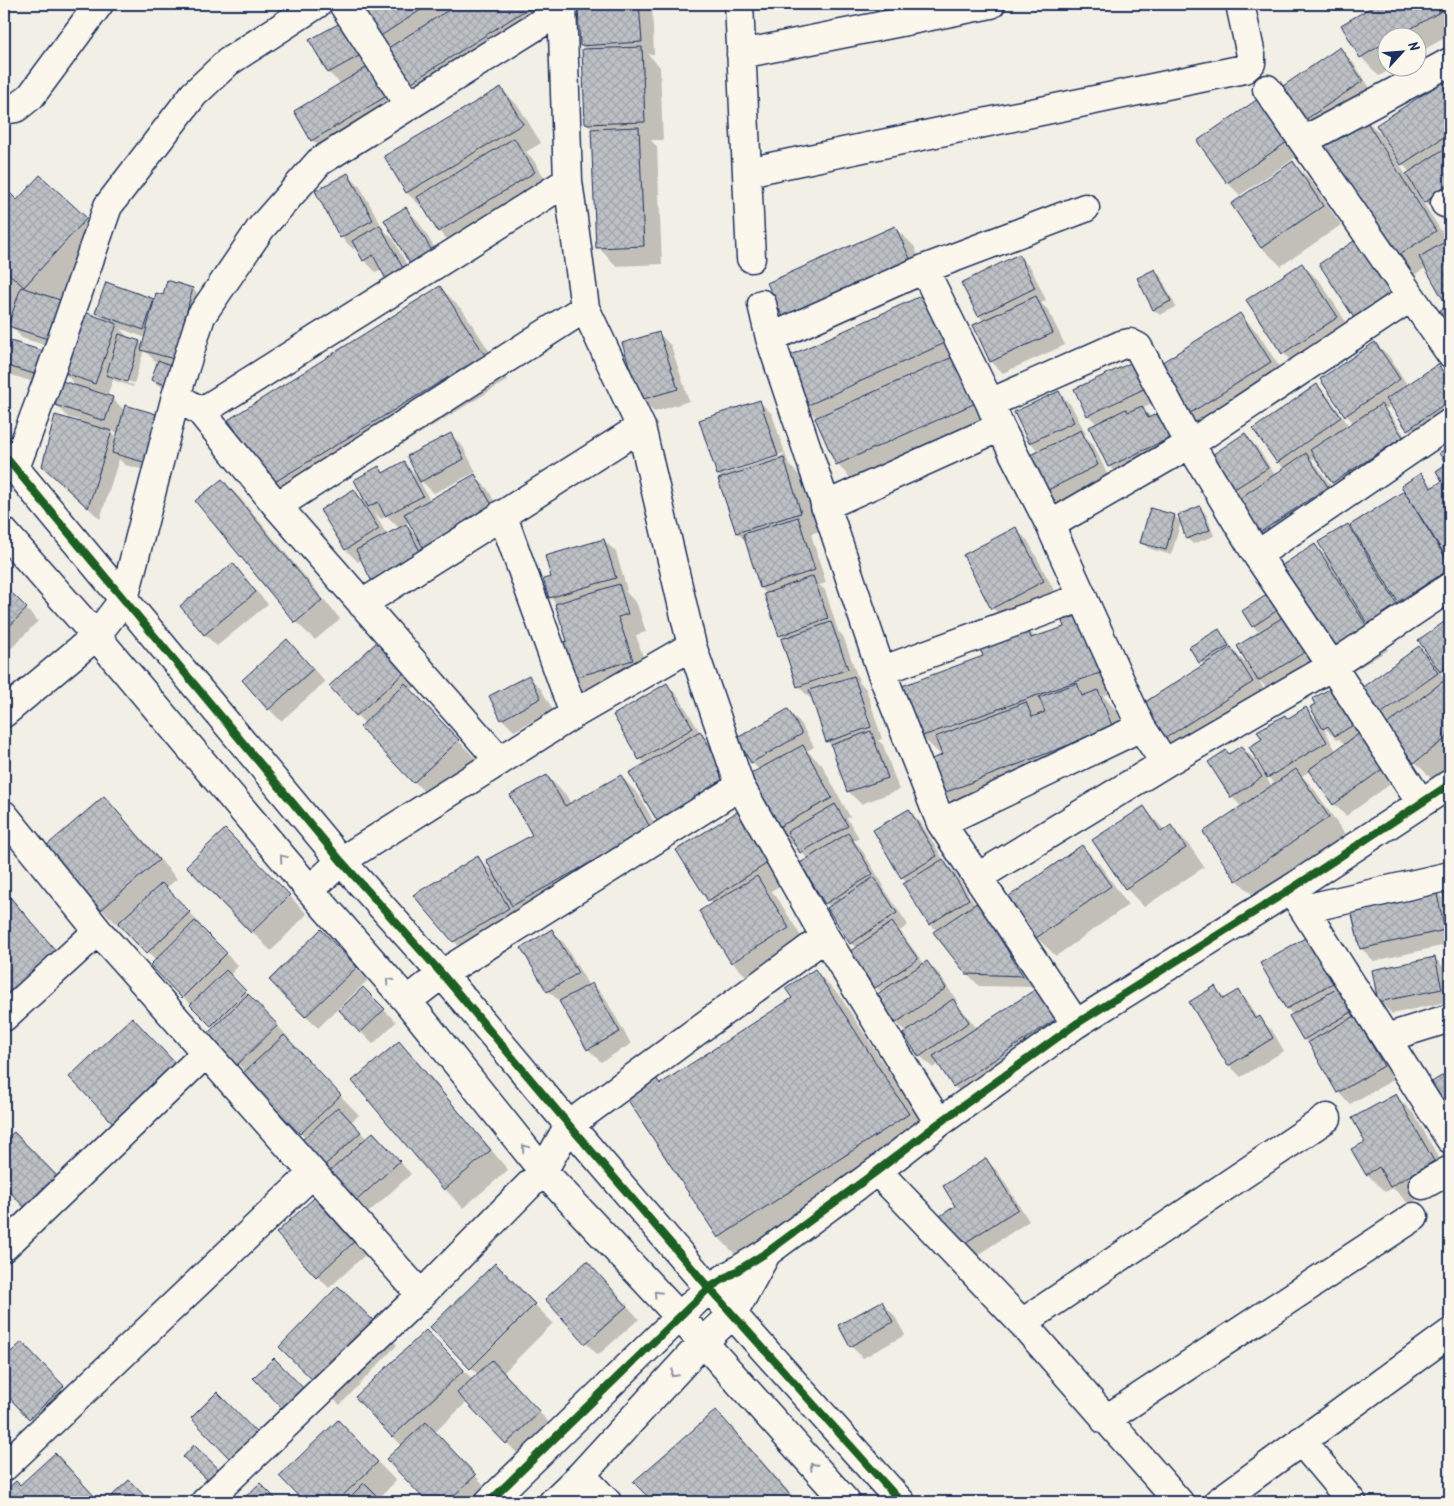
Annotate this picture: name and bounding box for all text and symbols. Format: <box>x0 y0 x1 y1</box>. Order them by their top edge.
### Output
north arrow <box>1376 28 1426 78</box>
text: N <box>1401 38 1425 56</box>
one-way arrow <box>280 855 288 864</box>
one-way arrow <box>386 977 395 986</box>
one-way arrow <box>522 1145 530 1154</box>
one-way arrow <box>654 1291 663 1300</box>
one-way arrow <box>671 1368 680 1377</box>
one-way arrow <box>810 1462 819 1471</box>

